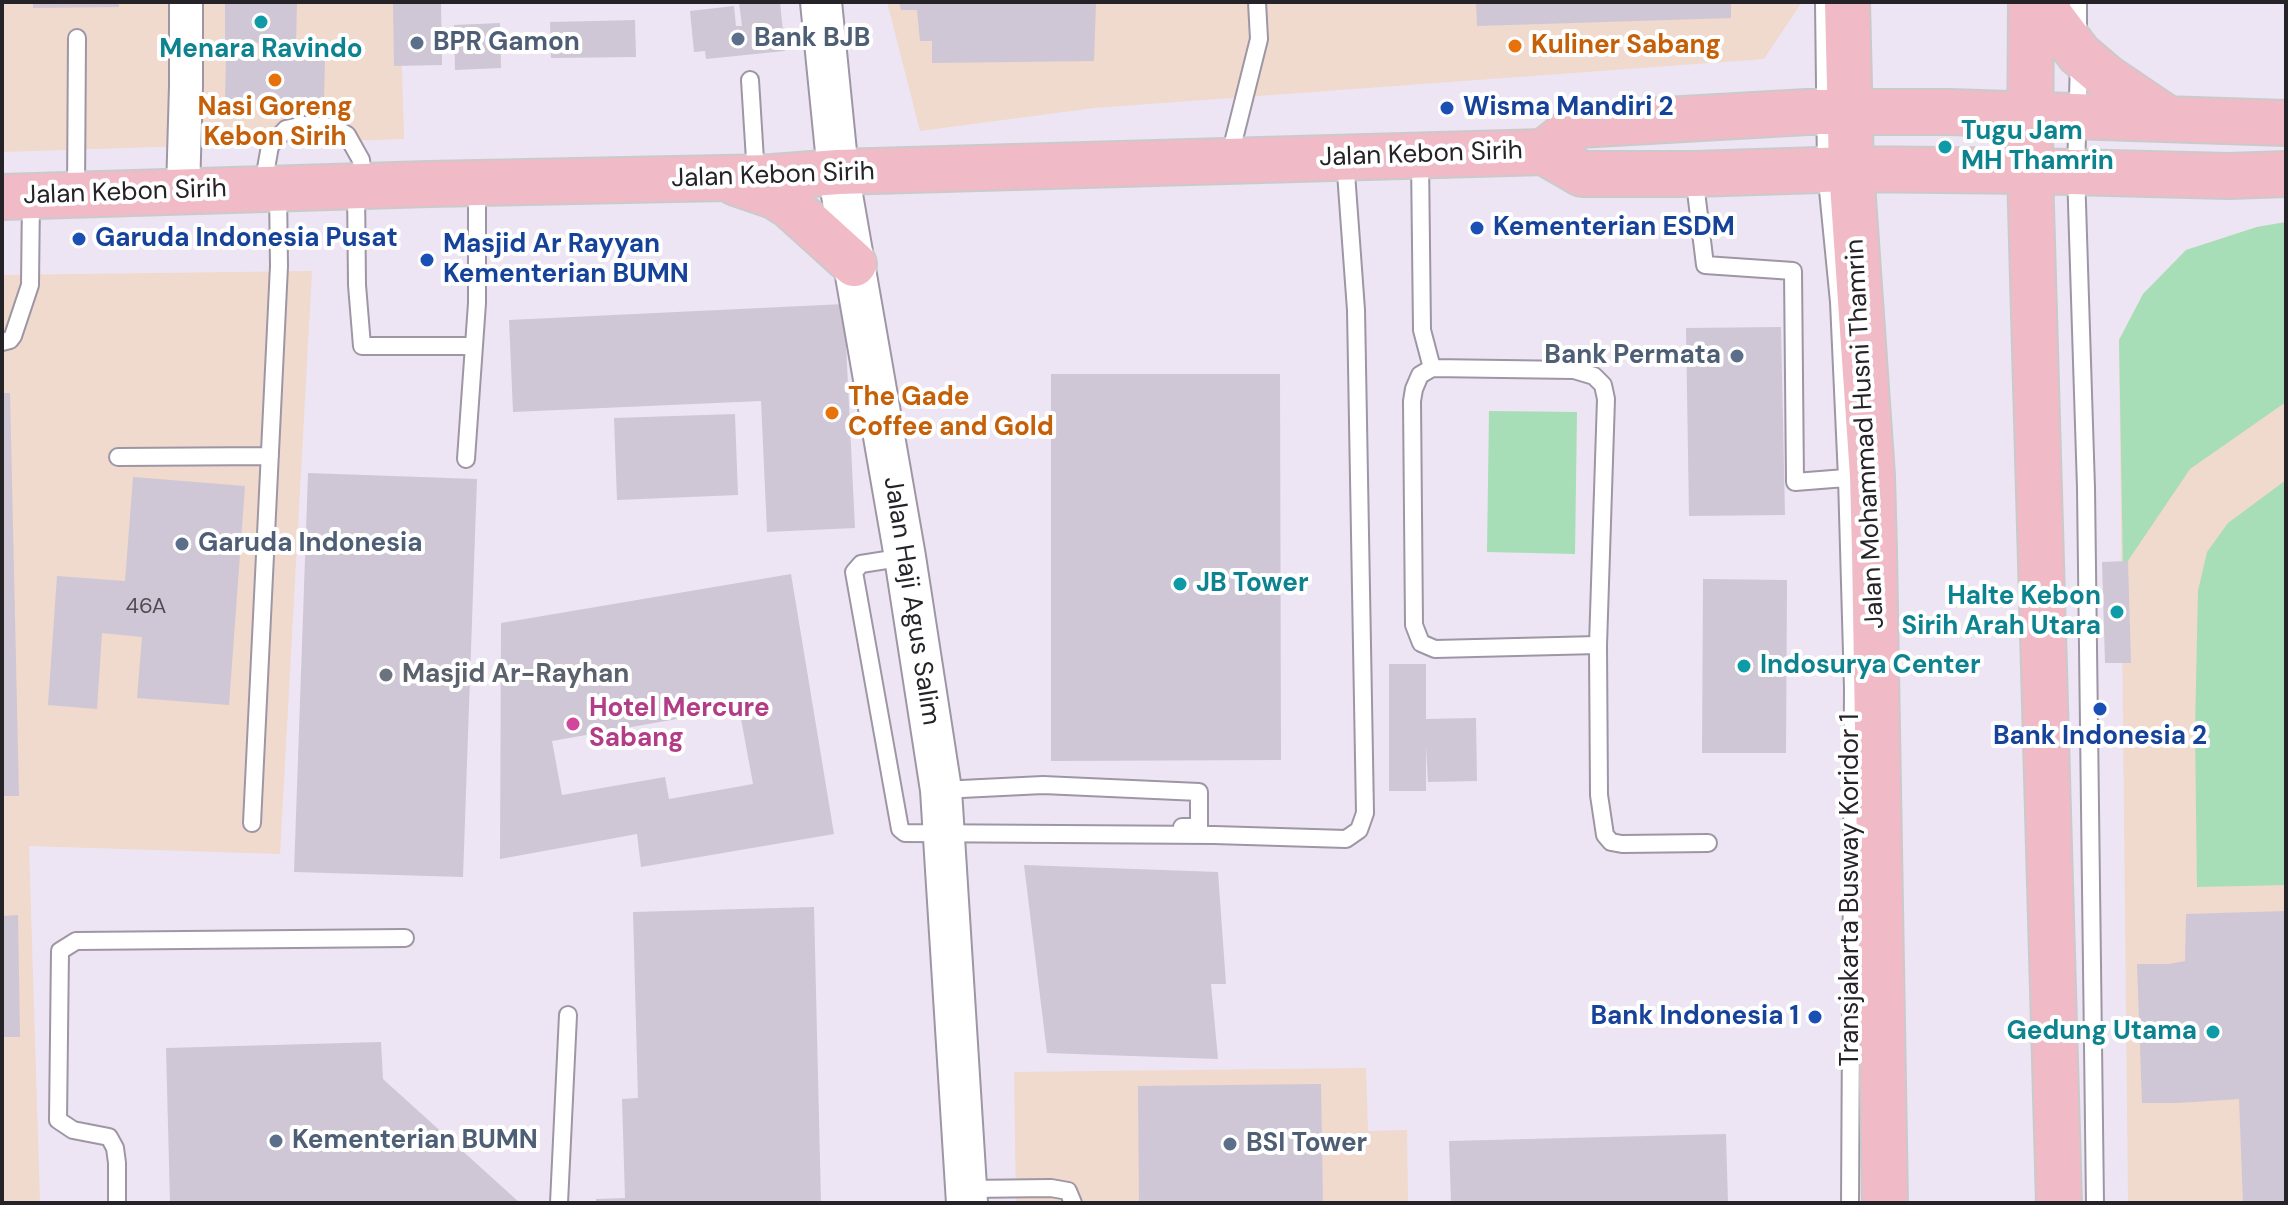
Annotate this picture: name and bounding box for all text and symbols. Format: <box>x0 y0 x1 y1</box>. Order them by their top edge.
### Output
marker: Menara Ravindo <box>252 13 270 31</box>
place label: Bank BJB <box>754 23 870 55</box>
place label: BPR Gamon <box>433 27 580 59</box>
marker: Bank BJB <box>729 30 747 48</box>
place label: Kuliner Sabang <box>1531 30 1721 62</box>
place label: Menara Ravindo <box>159 34 363 66</box>
marker: BPR Gamon <box>408 34 426 52</box>
marker: Kuliner Sabang <box>1506 37 1524 55</box>
marker: Nasi Goreng Kebon Sirih <box>266 71 284 89</box>
place label: Nasi Goreng Kebon Sirih <box>198 92 352 154</box>
place label: Wisma Mandiri 2 <box>1463 92 1674 124</box>
marker: Wisma Mandiri 2 <box>1438 99 1456 117</box>
place label: Tugu Jam MH Thamrin <box>1961 116 2114 178</box>
street label: Jalan Kebon Sirih <box>1319 136 1523 174</box>
marker: Tugu Jam MH Thamrin <box>1936 138 1954 156</box>
street label: Jalan Kebon Sirih <box>671 157 875 195</box>
street label: Jalan Kebon Sirih <box>23 174 227 212</box>
place label: Kementerian ESDM <box>1493 212 1735 244</box>
marker: Kementerian ESDM <box>1468 219 1486 237</box>
place label: Garuda Indonesia Pusat <box>95 223 398 255</box>
place label: Masjid Ar Rayyan Kementerian BUMN <box>443 229 689 290</box>
marker: Garuda Indonesia Pusat <box>70 230 88 248</box>
street label: Jalan Mohammad Husni Thamrin <box>1840 238 1892 630</box>
marker: Masjid Ar Rayyan Kementerian BUMN <box>418 251 436 269</box>
place label: Bank Permata <box>1544 340 1721 372</box>
marker: Bank Permata <box>1728 347 1746 365</box>
place label: The Gade Coffee and Gold <box>848 382 1054 444</box>
marker: The Gade Coffee and Gold <box>823 404 841 422</box>
street label: Jalan Haji Agus Salim <box>876 474 946 728</box>
place label: Garuda Indonesia <box>198 528 422 560</box>
marker: Garuda Indonesia <box>173 535 191 553</box>
place label: JB Tower <box>1196 568 1309 600</box>
marker: JB Tower <box>1171 575 1189 593</box>
place label: Halte Kebon Sirih Arah Utara <box>1902 581 2101 642</box>
house number: 46A <box>126 594 166 620</box>
marker: Halte Kebon Sirih Arah Utara <box>2108 603 2126 621</box>
place label: Indosurya Center <box>1760 650 1981 682</box>
marker: Indosurya Center <box>1735 657 1753 675</box>
place label: Masjid Ar-Rayhan <box>402 659 629 691</box>
marker: Masjid Ar-Rayhan <box>377 666 395 684</box>
place label: Hotel Mercure Sabang <box>589 693 770 754</box>
marker: Bank Indonesia 2 <box>2091 700 2109 718</box>
street label: Transjakarta Busway Koridor 1 <box>1835 714 1867 1066</box>
marker: Hotel Mercure Sabang <box>564 715 582 733</box>
place label: Bank Indonesia 2 <box>1993 721 2207 753</box>
place label: Bank Indonesia 1 <box>1591 1001 1799 1033</box>
marker: Bank Indonesia 1 <box>1806 1008 1824 1026</box>
place label: Gedung Utama <box>2006 1016 2197 1048</box>
marker: Gedung Utama <box>2204 1023 2222 1041</box>
place label: Kementerian BUMN <box>292 1125 538 1157</box>
place label: BSI Tower <box>1246 1128 1367 1160</box>
marker: Kementerian BUMN <box>267 1132 285 1150</box>
marker: BSI Tower <box>1221 1135 1239 1153</box>

